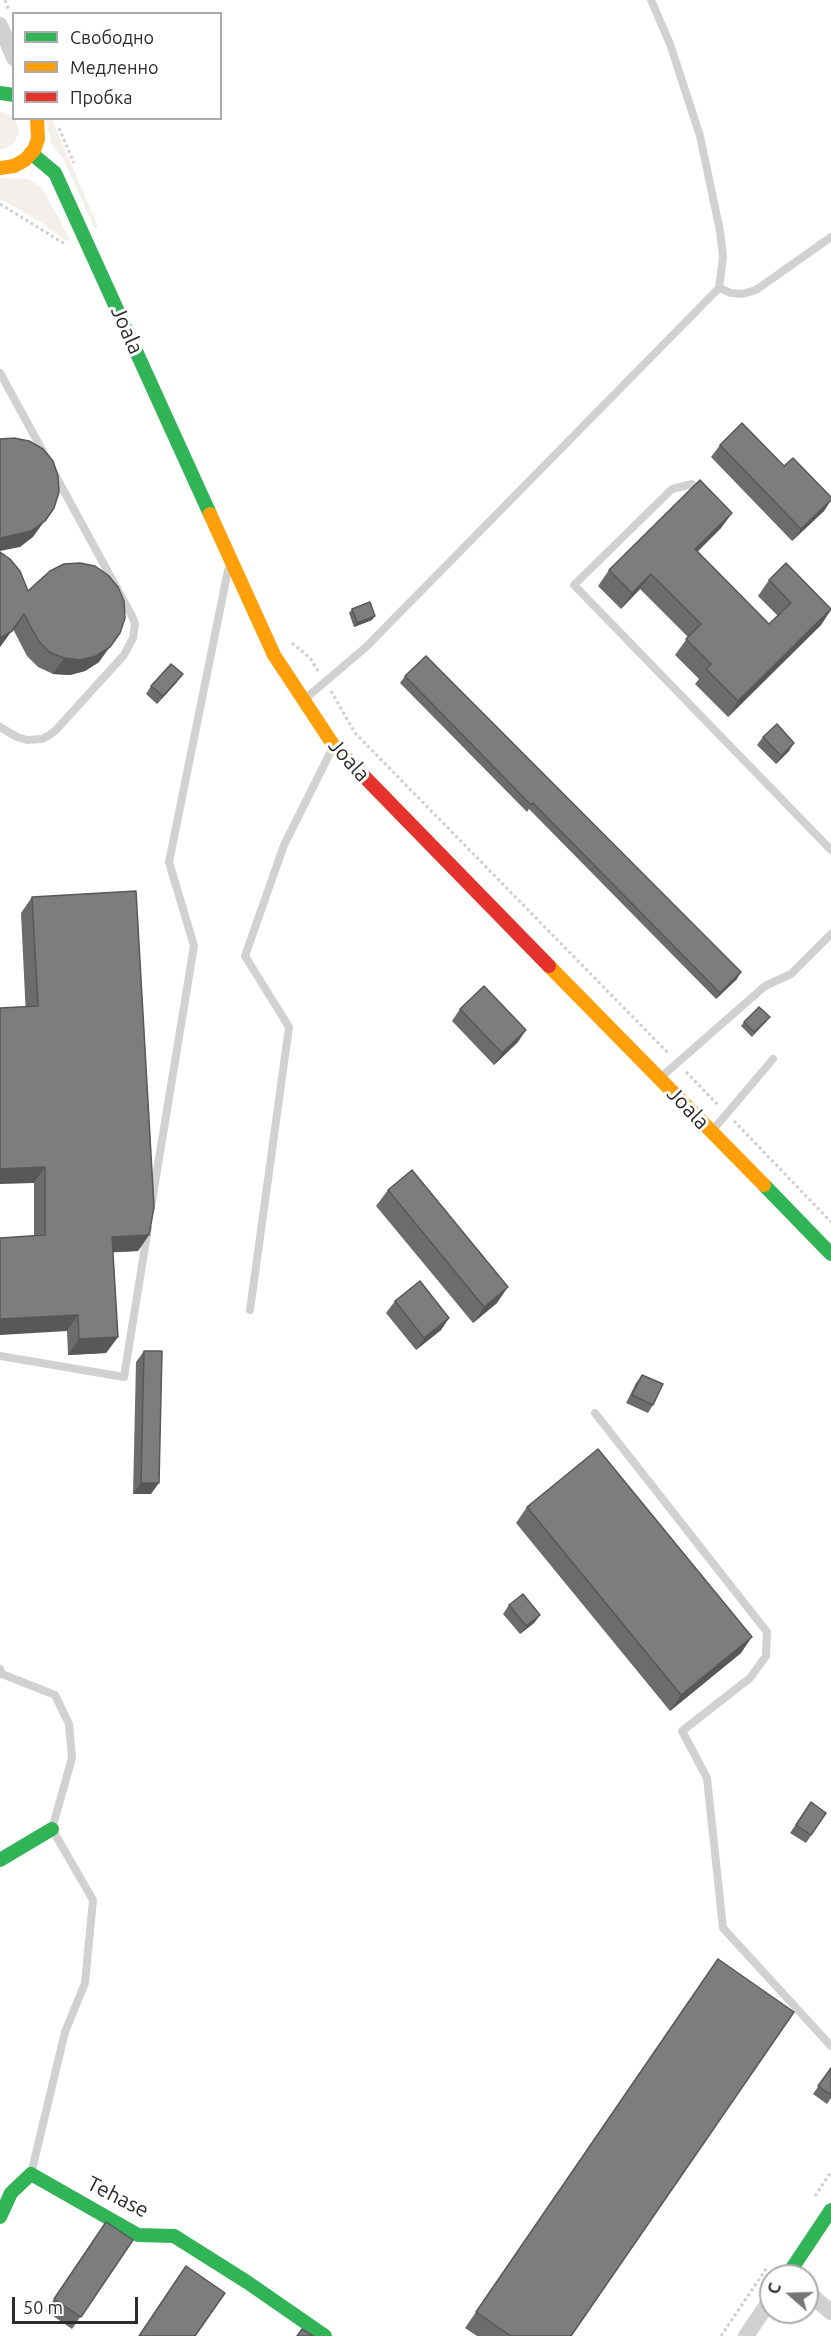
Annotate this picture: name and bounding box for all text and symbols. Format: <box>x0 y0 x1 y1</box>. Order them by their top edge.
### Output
legend <box>12 12 222 120</box>
text: Свободно <box>70 27 154 47</box>
text: Медленно <box>70 57 159 77</box>
text: Пробка <box>70 87 133 107</box>
street label: Joala <box>105 302 149 358</box>
street label: Joala <box>323 733 375 787</box>
street label: Joala <box>662 1081 714 1135</box>
street label: Tehase <box>83 2171 153 2223</box>
north arrow <box>759 2264 819 2324</box>
text: С <box>764 2281 784 2296</box>
scale bar <box>15 2285 141 2323</box>
text: 50 m <box>23 2297 63 2317</box>

